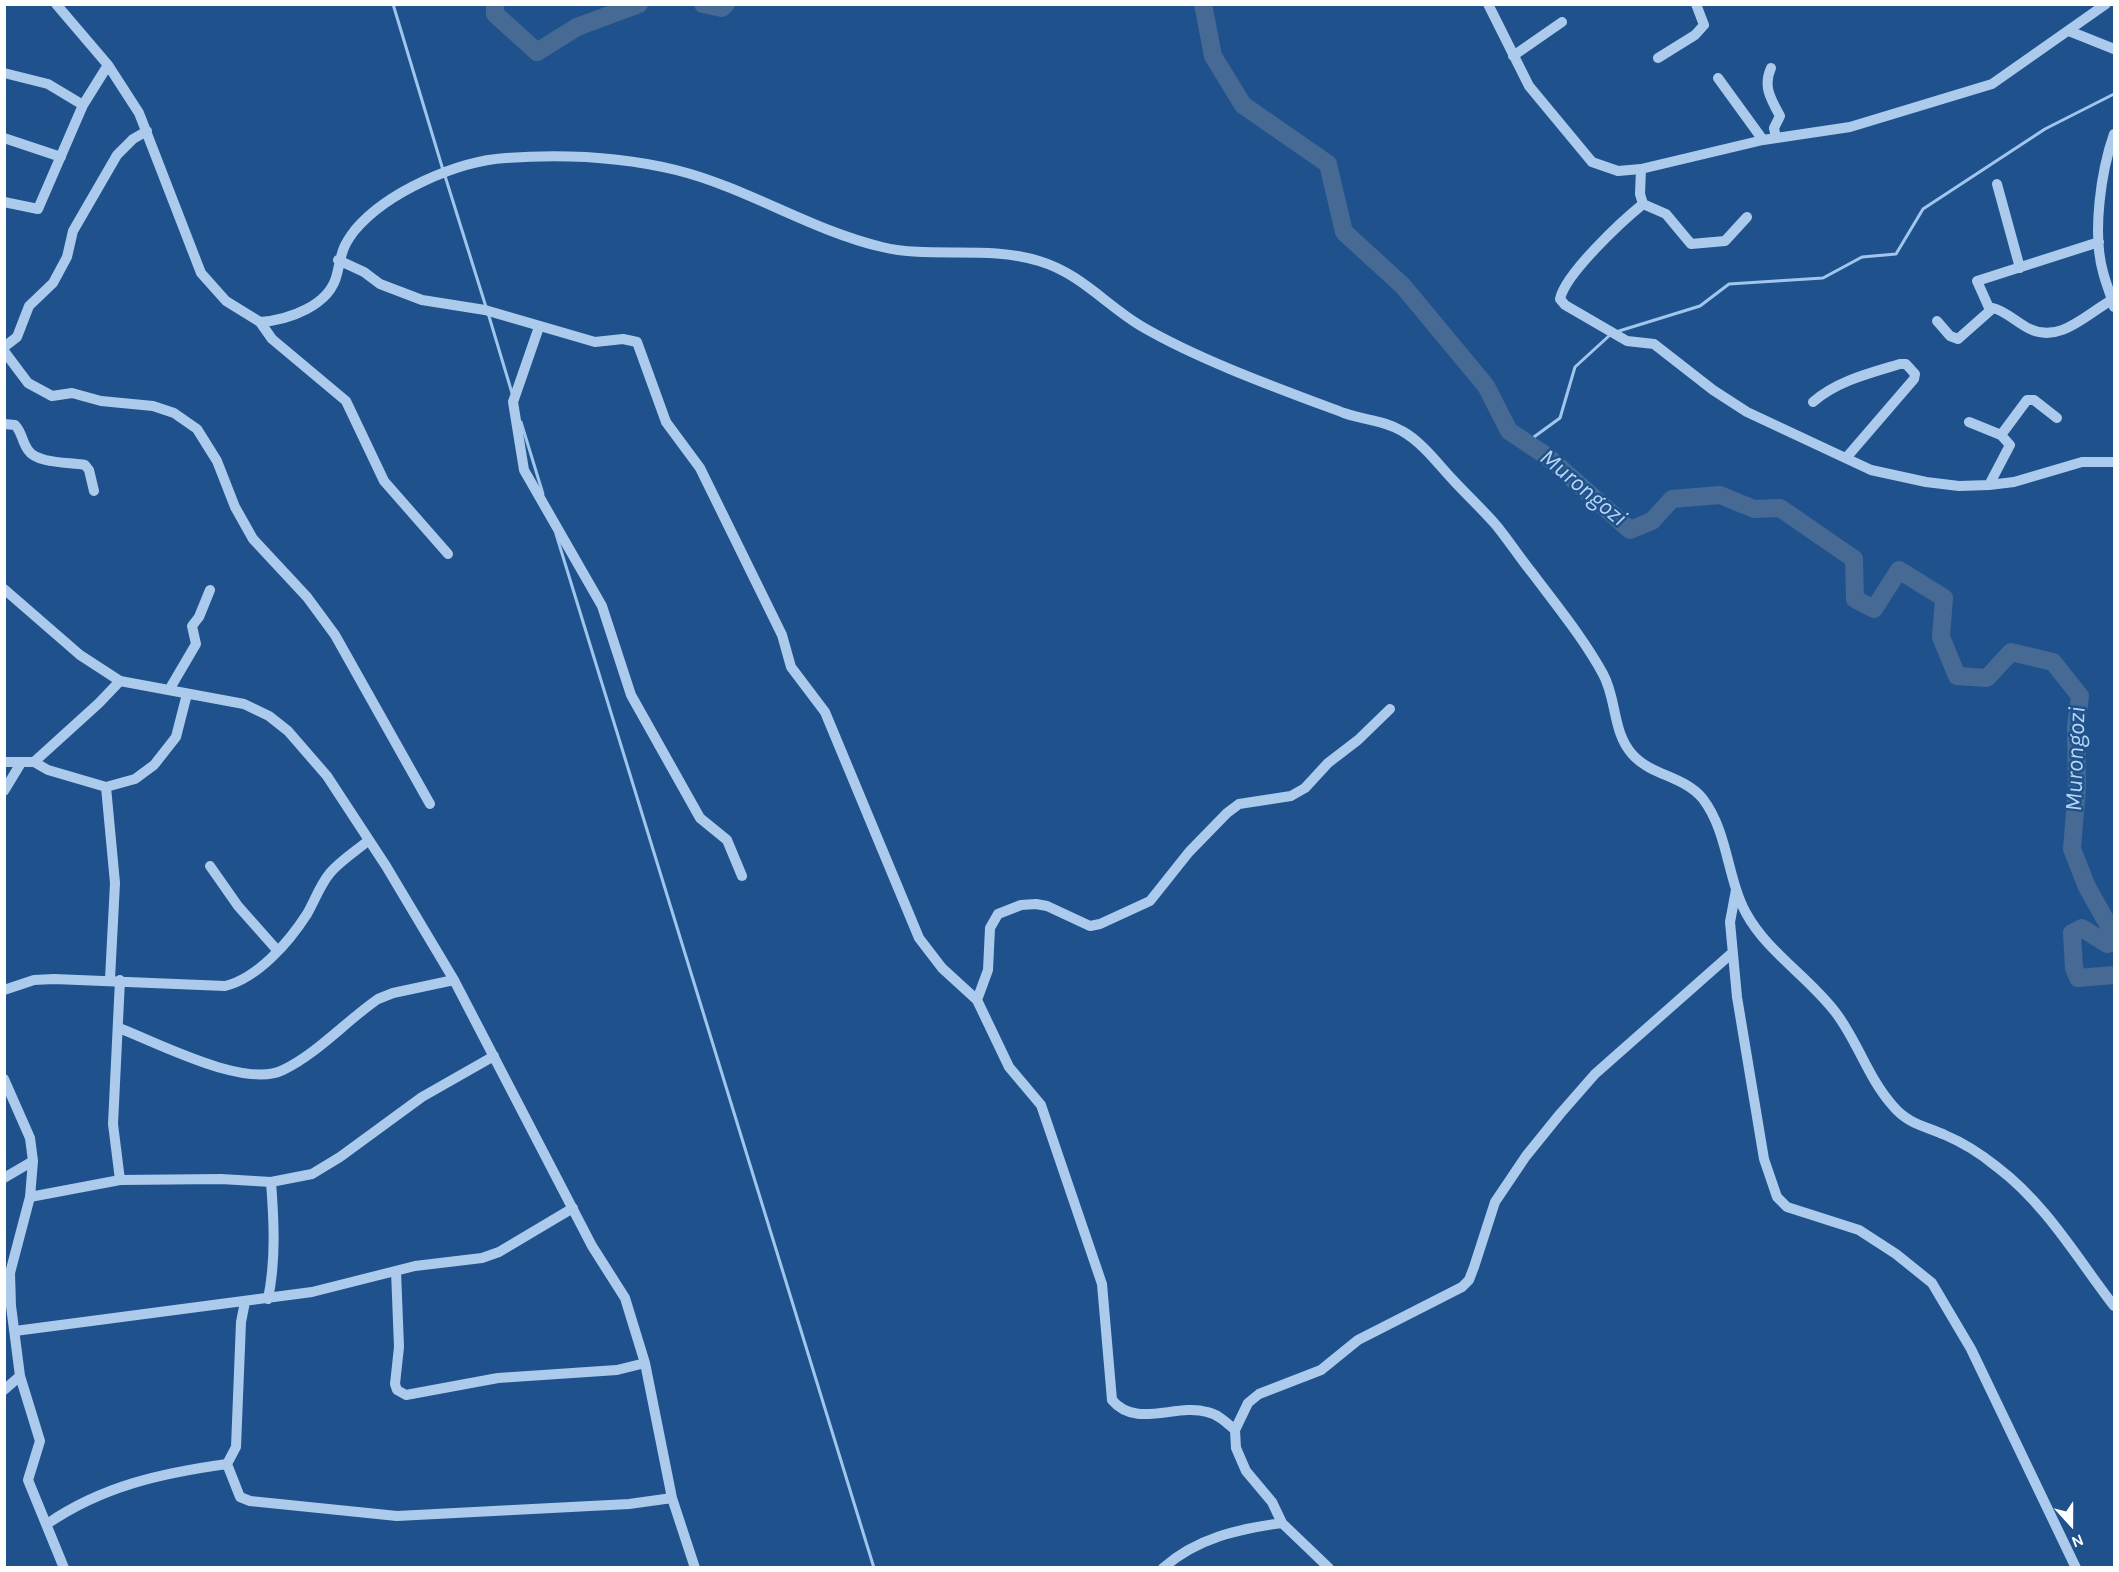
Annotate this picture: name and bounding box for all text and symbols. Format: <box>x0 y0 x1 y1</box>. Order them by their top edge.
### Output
water label: Murongozi <box>1533 443 1633 533</box>
water label: Murongozi <box>2060 706 2092 812</box>
north arrow <box>2041 1494 2101 1554</box>
text: N <box>2069 1530 2086 1552</box>

